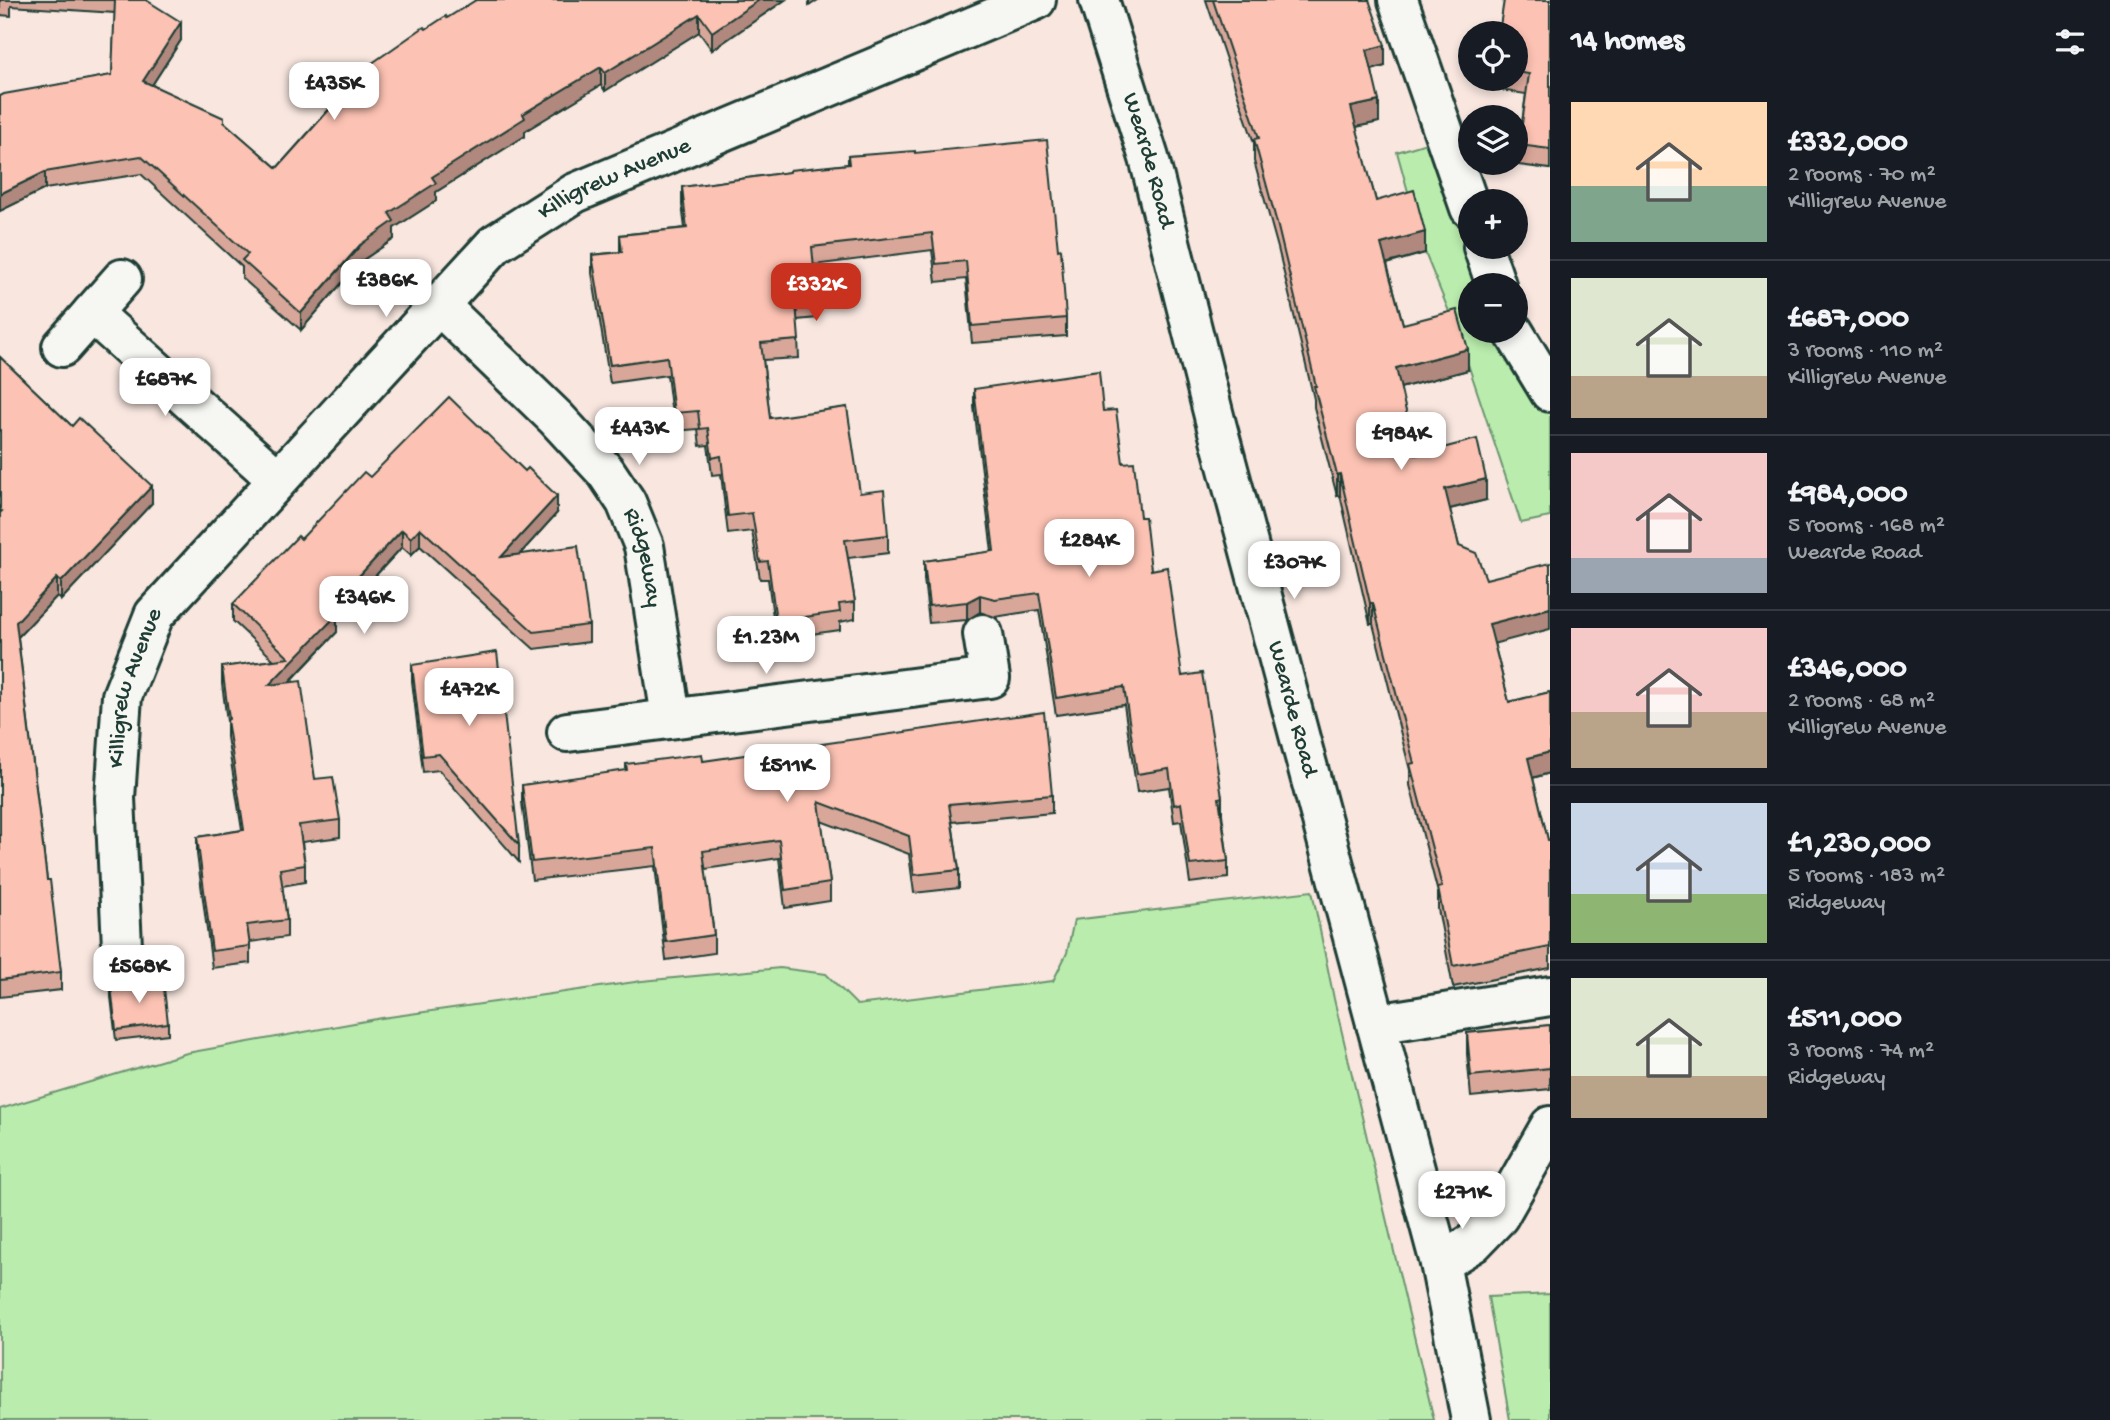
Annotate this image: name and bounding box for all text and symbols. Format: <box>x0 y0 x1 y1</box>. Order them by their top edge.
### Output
map controls <box>1458 21 1528 343</box>
button: locate <box>1458 21 1528 91</box>
icon: filters <box>2051 23 2089 61</box>
text: 14 homes <box>1571 25 1684 60</box>
pin: £435K <box>285 62 383 122</box>
text: £435K <box>305 71 363 98</box>
street label: Wearde Road <box>1115 89 1181 233</box>
button: layers <box>1458 105 1528 175</box>
text: £332,000 <box>1788 127 1908 162</box>
icon: home <box>1627 130 1711 214</box>
street label: Killigrew Avenue <box>533 131 696 227</box>
text: 2 rooms · 70 m² <box>1788 162 1936 189</box>
button: + <box>1458 189 1528 259</box>
text: Killigrew Avenue <box>1788 189 1946 216</box>
pin: £386K <box>337 260 435 319</box>
pin: £332K <box>767 264 865 323</box>
text: £386K <box>356 268 416 295</box>
text: £332K <box>787 272 845 299</box>
button: − <box>1458 273 1528 343</box>
text: £687,000 <box>1788 303 1909 338</box>
icon: home <box>1627 306 1711 390</box>
text: 3 rooms · 110 m² <box>1788 338 1943 365</box>
pin: £687K <box>116 358 214 418</box>
text: Killigrew Avenue <box>1788 365 1946 392</box>
text: £687K <box>135 367 195 394</box>
pin: £443K <box>590 407 688 467</box>
pin: £984K <box>1352 412 1450 472</box>
text: £443K <box>611 416 667 443</box>
text: £984K <box>1372 421 1430 448</box>
text: £984,000 <box>1788 478 1908 513</box>
icon: home <box>1627 481 1711 565</box>
street label: Ridgeway <box>616 504 668 610</box>
text: 5 rooms · 168 m² <box>1788 513 1945 540</box>
pin: £284K <box>1040 520 1138 579</box>
text: £284K <box>1060 528 1118 555</box>
text: Wearde Road <box>1788 540 1921 567</box>
pin: £307K <box>1245 542 1343 601</box>
text: £307K <box>1264 550 1324 577</box>
pin: £346K <box>315 576 413 636</box>
text: £346K <box>335 585 393 612</box>
street label: Killigrew Avenue <box>103 603 170 769</box>
pin: £1.23M <box>709 616 823 676</box>
text: £1.23M <box>733 625 799 652</box>
street label: Wearde Road <box>1260 638 1325 782</box>
text: £346,000 <box>1788 653 1907 688</box>
icon: home <box>1627 656 1711 740</box>
pin: £472K <box>420 668 518 728</box>
text: £472K <box>441 677 498 704</box>
text: 2 rooms · 68 m² <box>1788 688 1935 715</box>
text: Killigrew Avenue <box>1788 715 1946 742</box>
pin: £511K <box>738 744 836 804</box>
text: £511K <box>760 753 814 780</box>
text: £1,230,000 <box>1788 828 1931 863</box>
icon: home <box>1627 831 1711 915</box>
text: 5 rooms · 183 m² <box>1788 863 1945 890</box>
text: Ridgeway <box>1788 890 1885 917</box>
pin: £568K <box>90 946 188 1005</box>
text: £568K <box>109 954 169 981</box>
text: £511,000 <box>1788 1003 1902 1038</box>
icon: home <box>1627 1006 1711 1090</box>
text: 3 rooms · 74 m² <box>1788 1038 1934 1065</box>
text: Ridgeway <box>1788 1065 1885 1092</box>
pin: £271K <box>1413 1172 1511 1231</box>
text: £271K <box>1434 1180 1490 1207</box>

